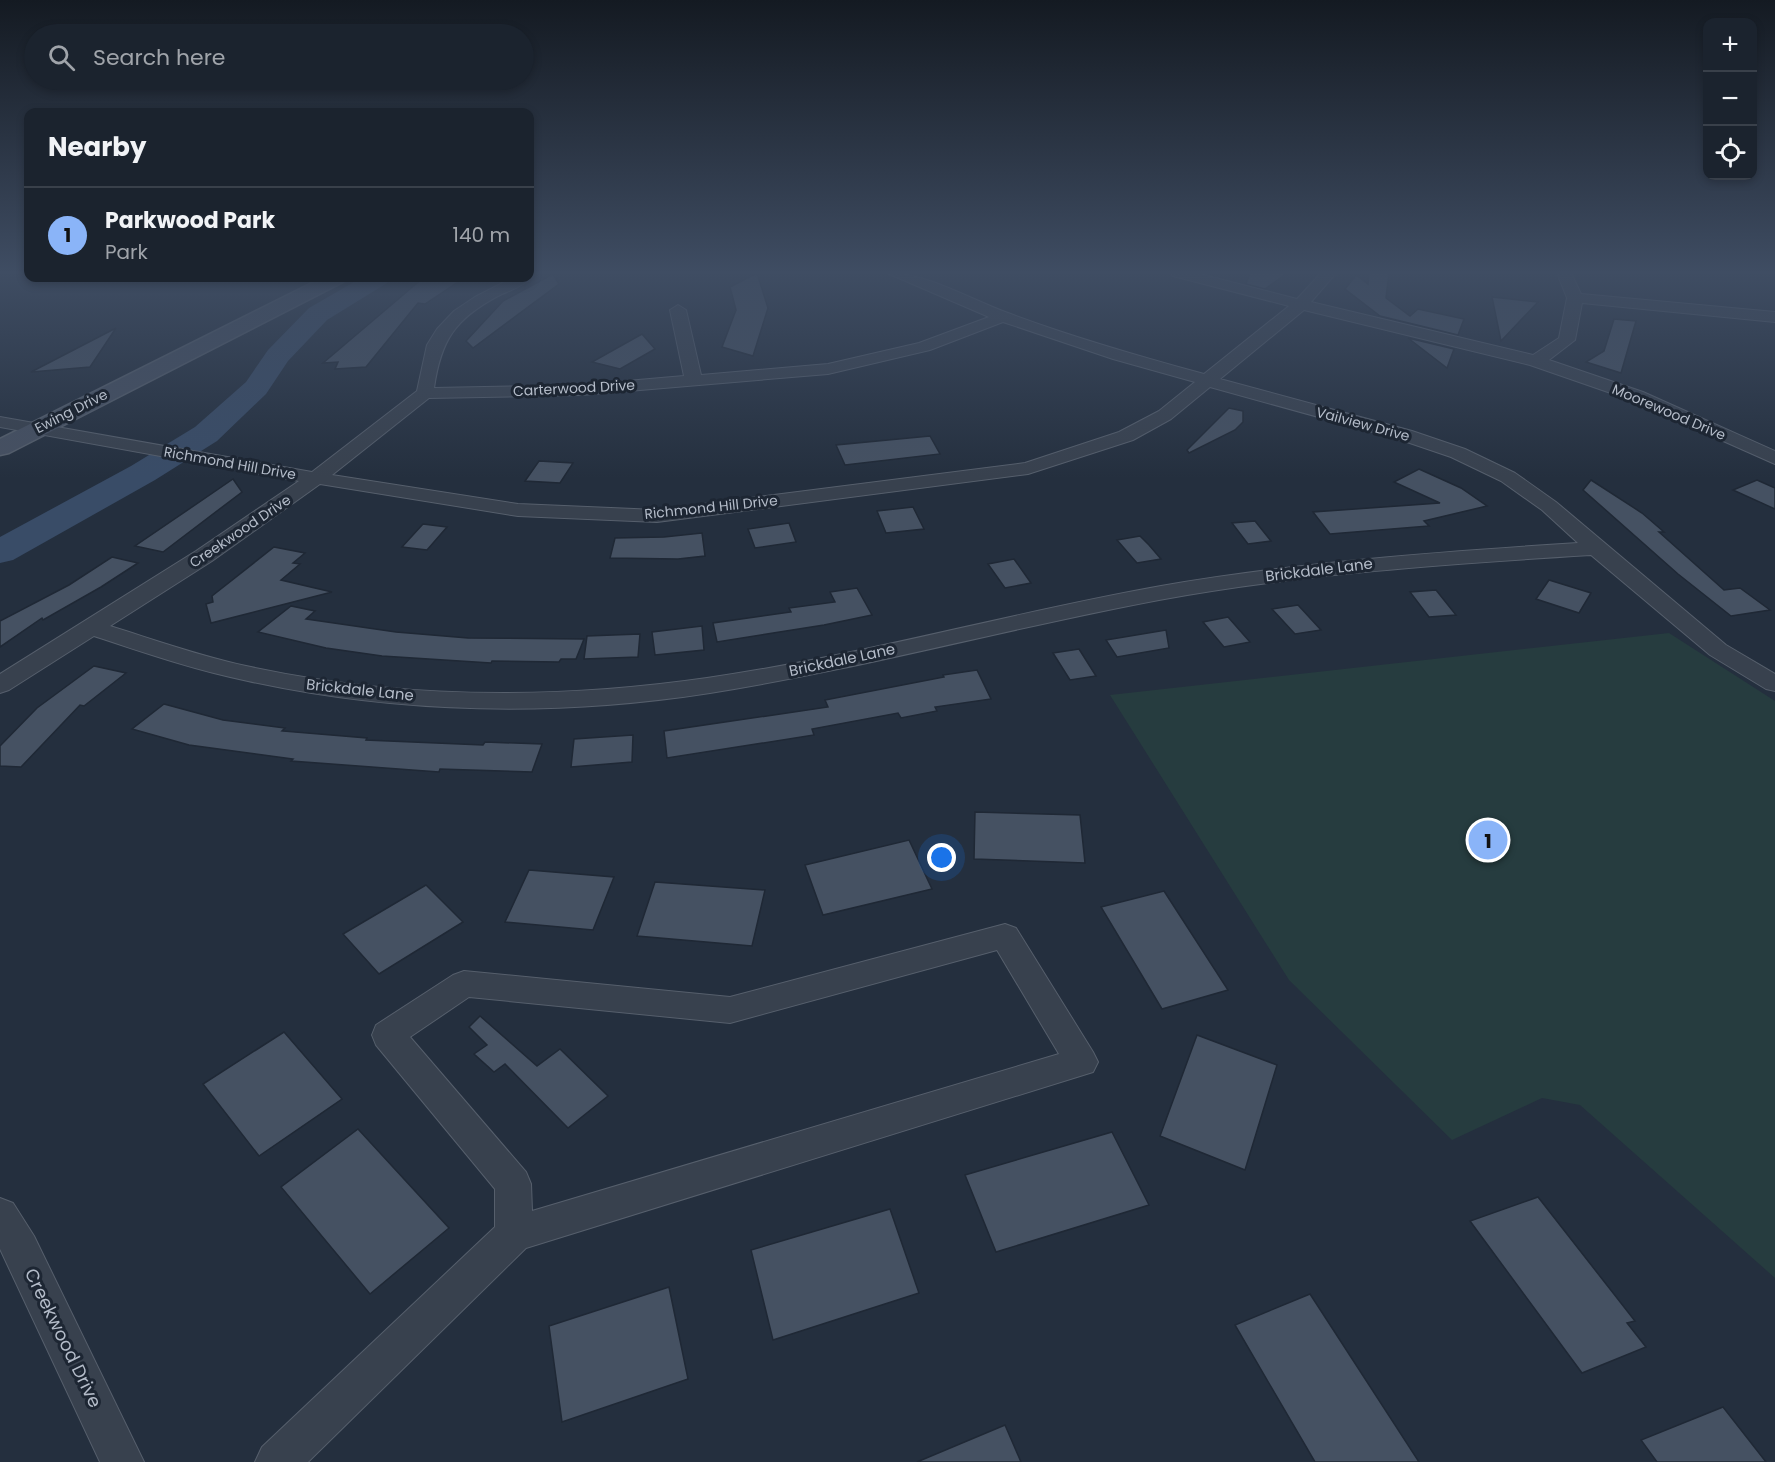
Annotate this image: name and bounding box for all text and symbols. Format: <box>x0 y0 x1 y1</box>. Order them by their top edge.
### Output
map controls <box>1703 18 1757 180</box>
button: + <box>1703 18 1757 72</box>
search box <box>24 24 534 90</box>
icon: search <box>45 41 78 74</box>
text: Search here <box>93 42 226 73</box>
button: − <box>1703 72 1757 126</box>
button: locate <box>1703 126 1757 180</box>
text: Nearby <box>48 129 146 165</box>
text: Parkwood Park <box>105 205 275 236</box>
text: 1 <box>64 221 71 249</box>
text: 140 m <box>453 221 510 249</box>
text: Park <box>105 238 148 266</box>
street label: Carterwood Drive <box>512 375 636 401</box>
street label: Moorewood Drive <box>1609 379 1729 445</box>
street label: Ewing Drive <box>31 384 111 438</box>
street label: Vailview Drive <box>1314 402 1412 446</box>
street label: Richmond Hill Drive <box>162 442 298 485</box>
street label: Creekwood Drive <box>185 489 295 572</box>
street label: Richmond Hill Drive <box>643 490 779 524</box>
street label: Brickdale Lane <box>1264 552 1374 587</box>
street label: Brickdale Lane <box>787 638 897 681</box>
street label: Brickdale Lane <box>305 673 415 706</box>
pin: 1 <box>1468 818 1508 862</box>
your location <box>927 843 956 872</box>
street label: Creekwood Drive <box>19 1264 108 1412</box>

